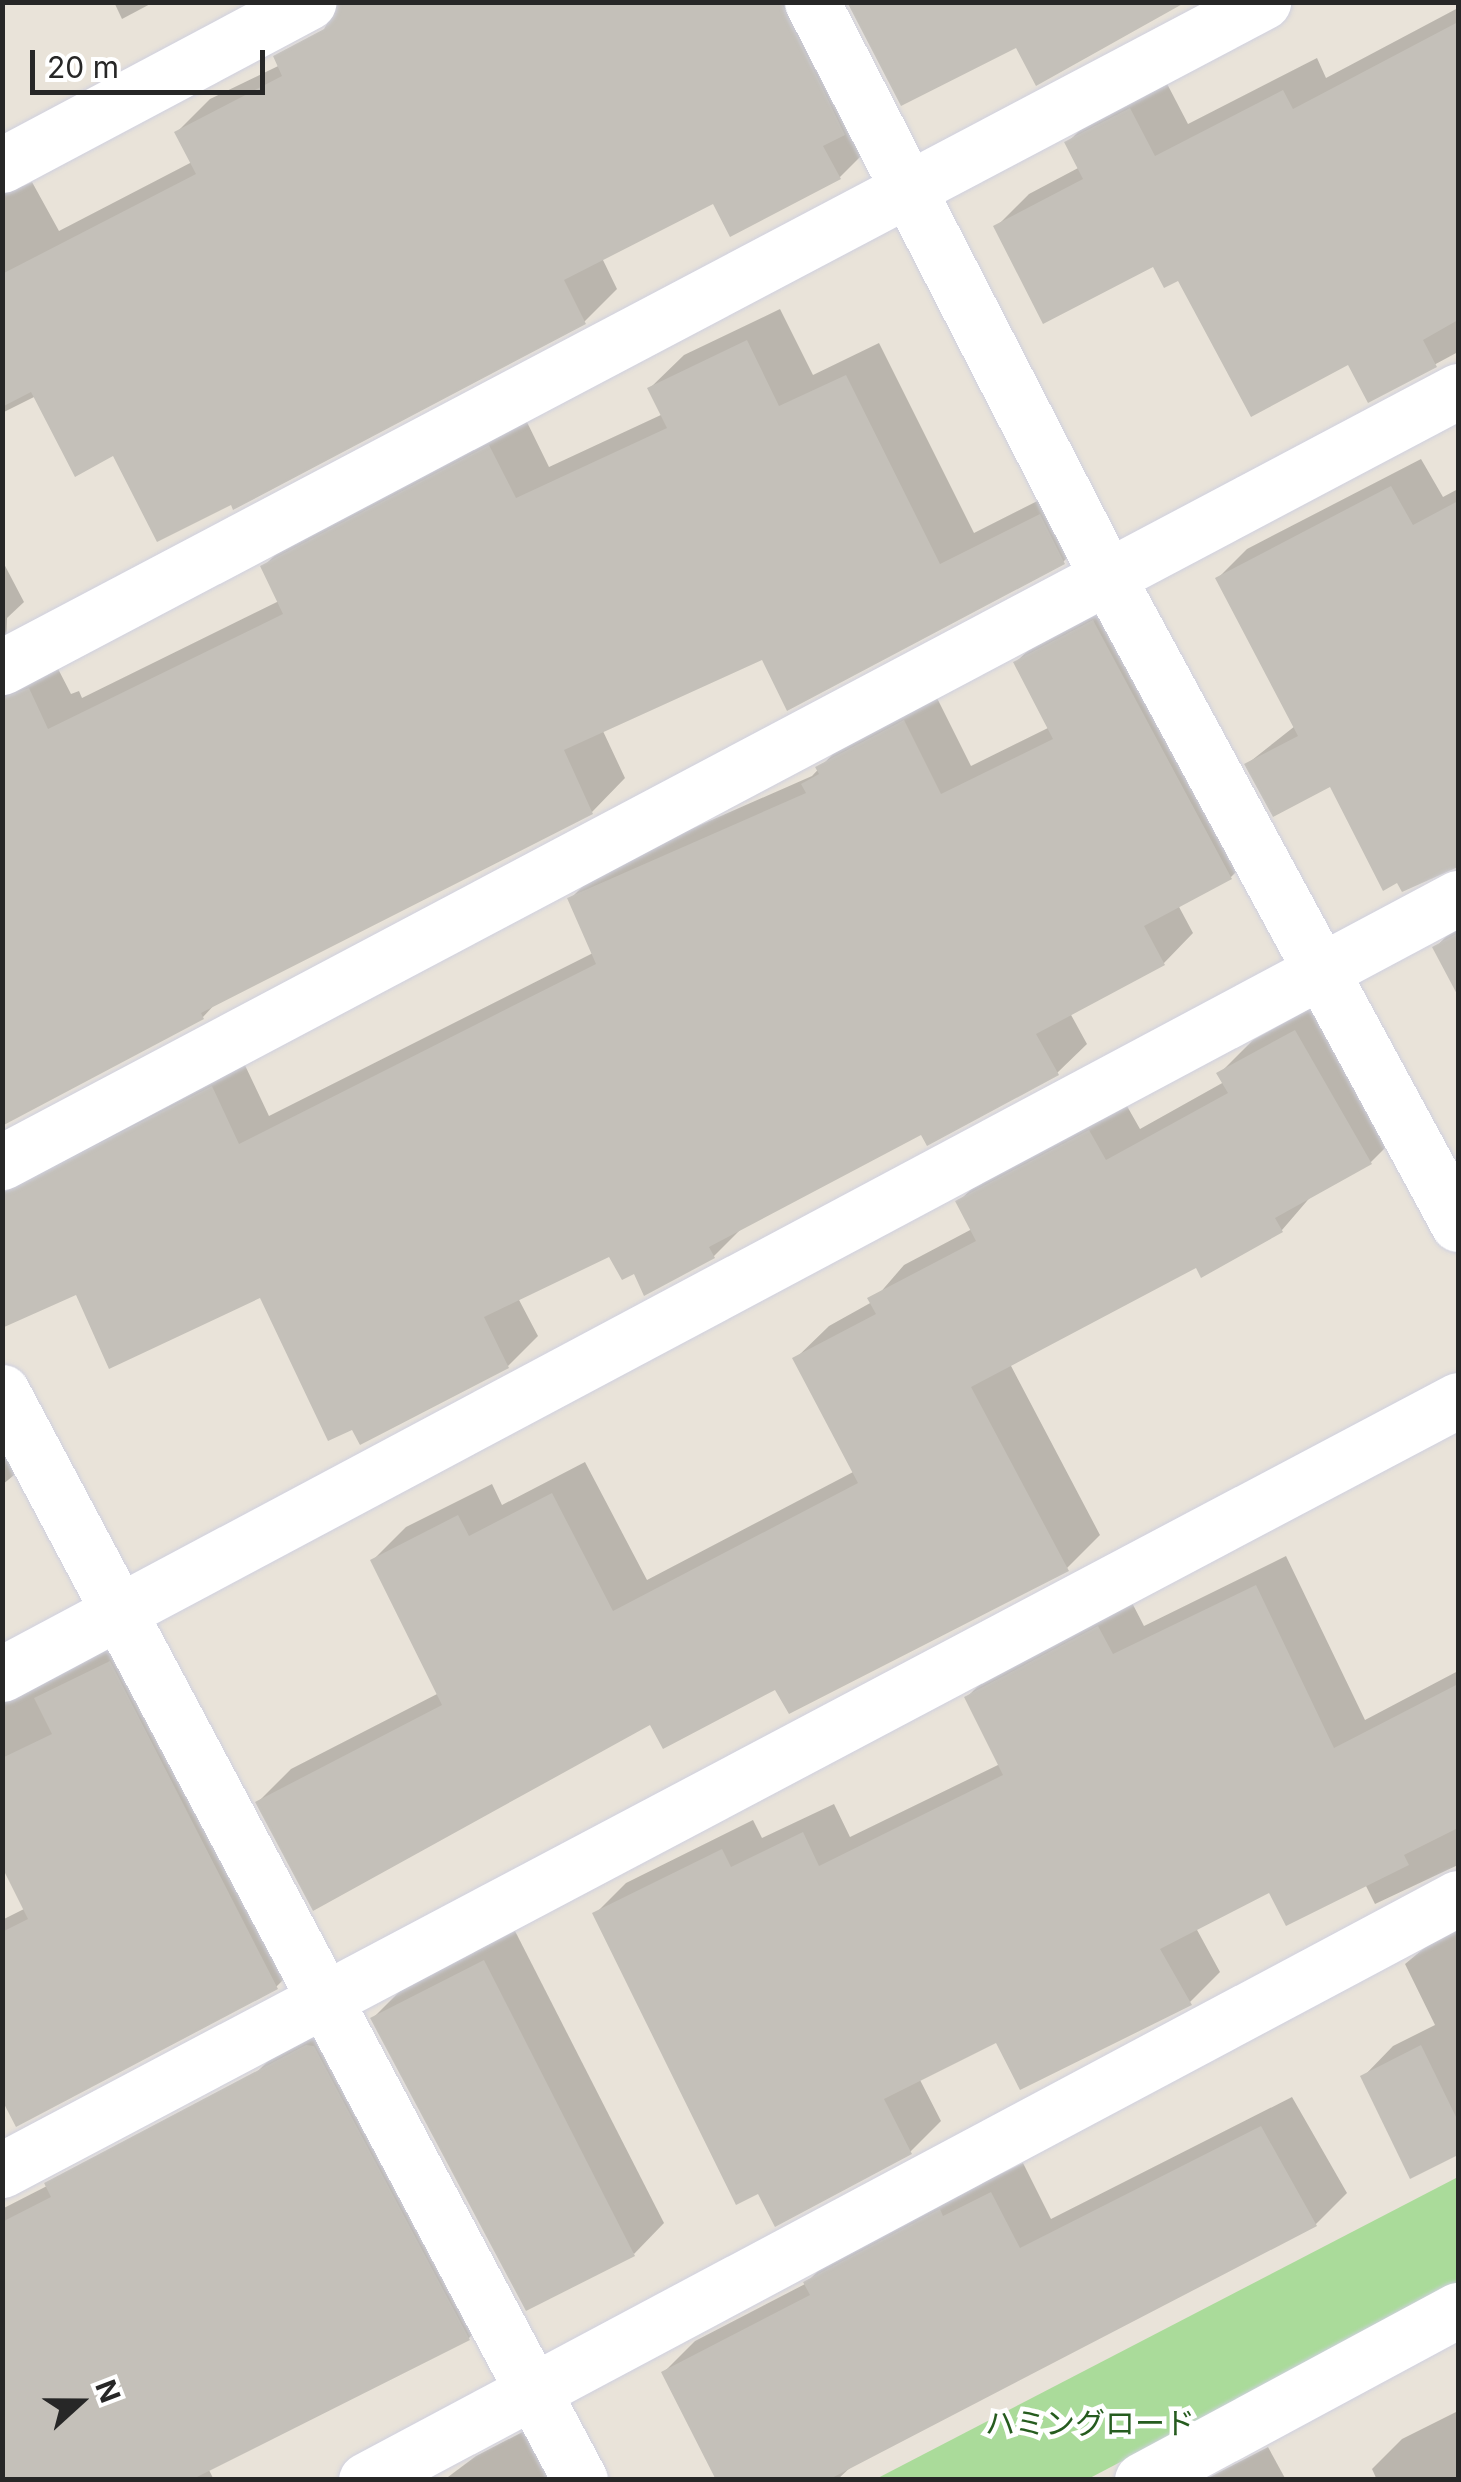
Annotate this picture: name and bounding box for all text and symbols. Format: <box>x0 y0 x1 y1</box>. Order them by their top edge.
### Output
scale bar <box>35 30 270 92</box>
text: 20 m <box>47 49 119 85</box>
north arrow <box>30 2352 130 2452</box>
text: N <box>88 2375 128 2407</box>
park label: ハミングロード <box>985 2405 1195 2441</box>

